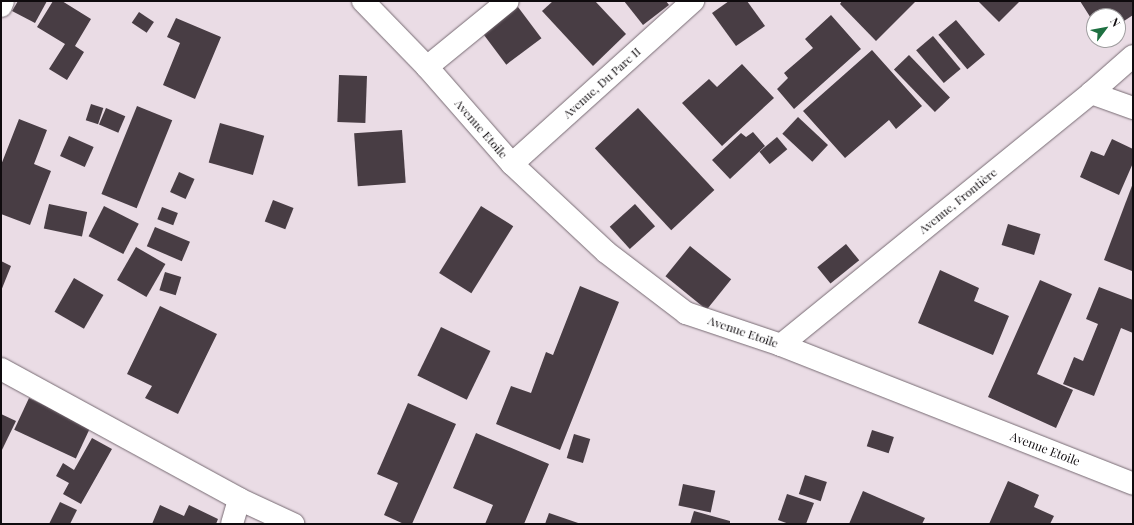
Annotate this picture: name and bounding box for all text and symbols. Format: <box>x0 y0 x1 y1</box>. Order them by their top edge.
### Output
north arrow <box>1086 8 1126 48</box>
text: N <box>1107 15 1124 29</box>
street label: Avenue, Du Parc II <box>560 44 644 122</box>
street label: Avenue Etoile <box>451 96 511 162</box>
street label: Avenue, Frontière <box>916 165 1000 237</box>
street label: Avenue Etoile <box>706 313 780 351</box>
street label: Avenue Etoile <box>1008 429 1082 469</box>

